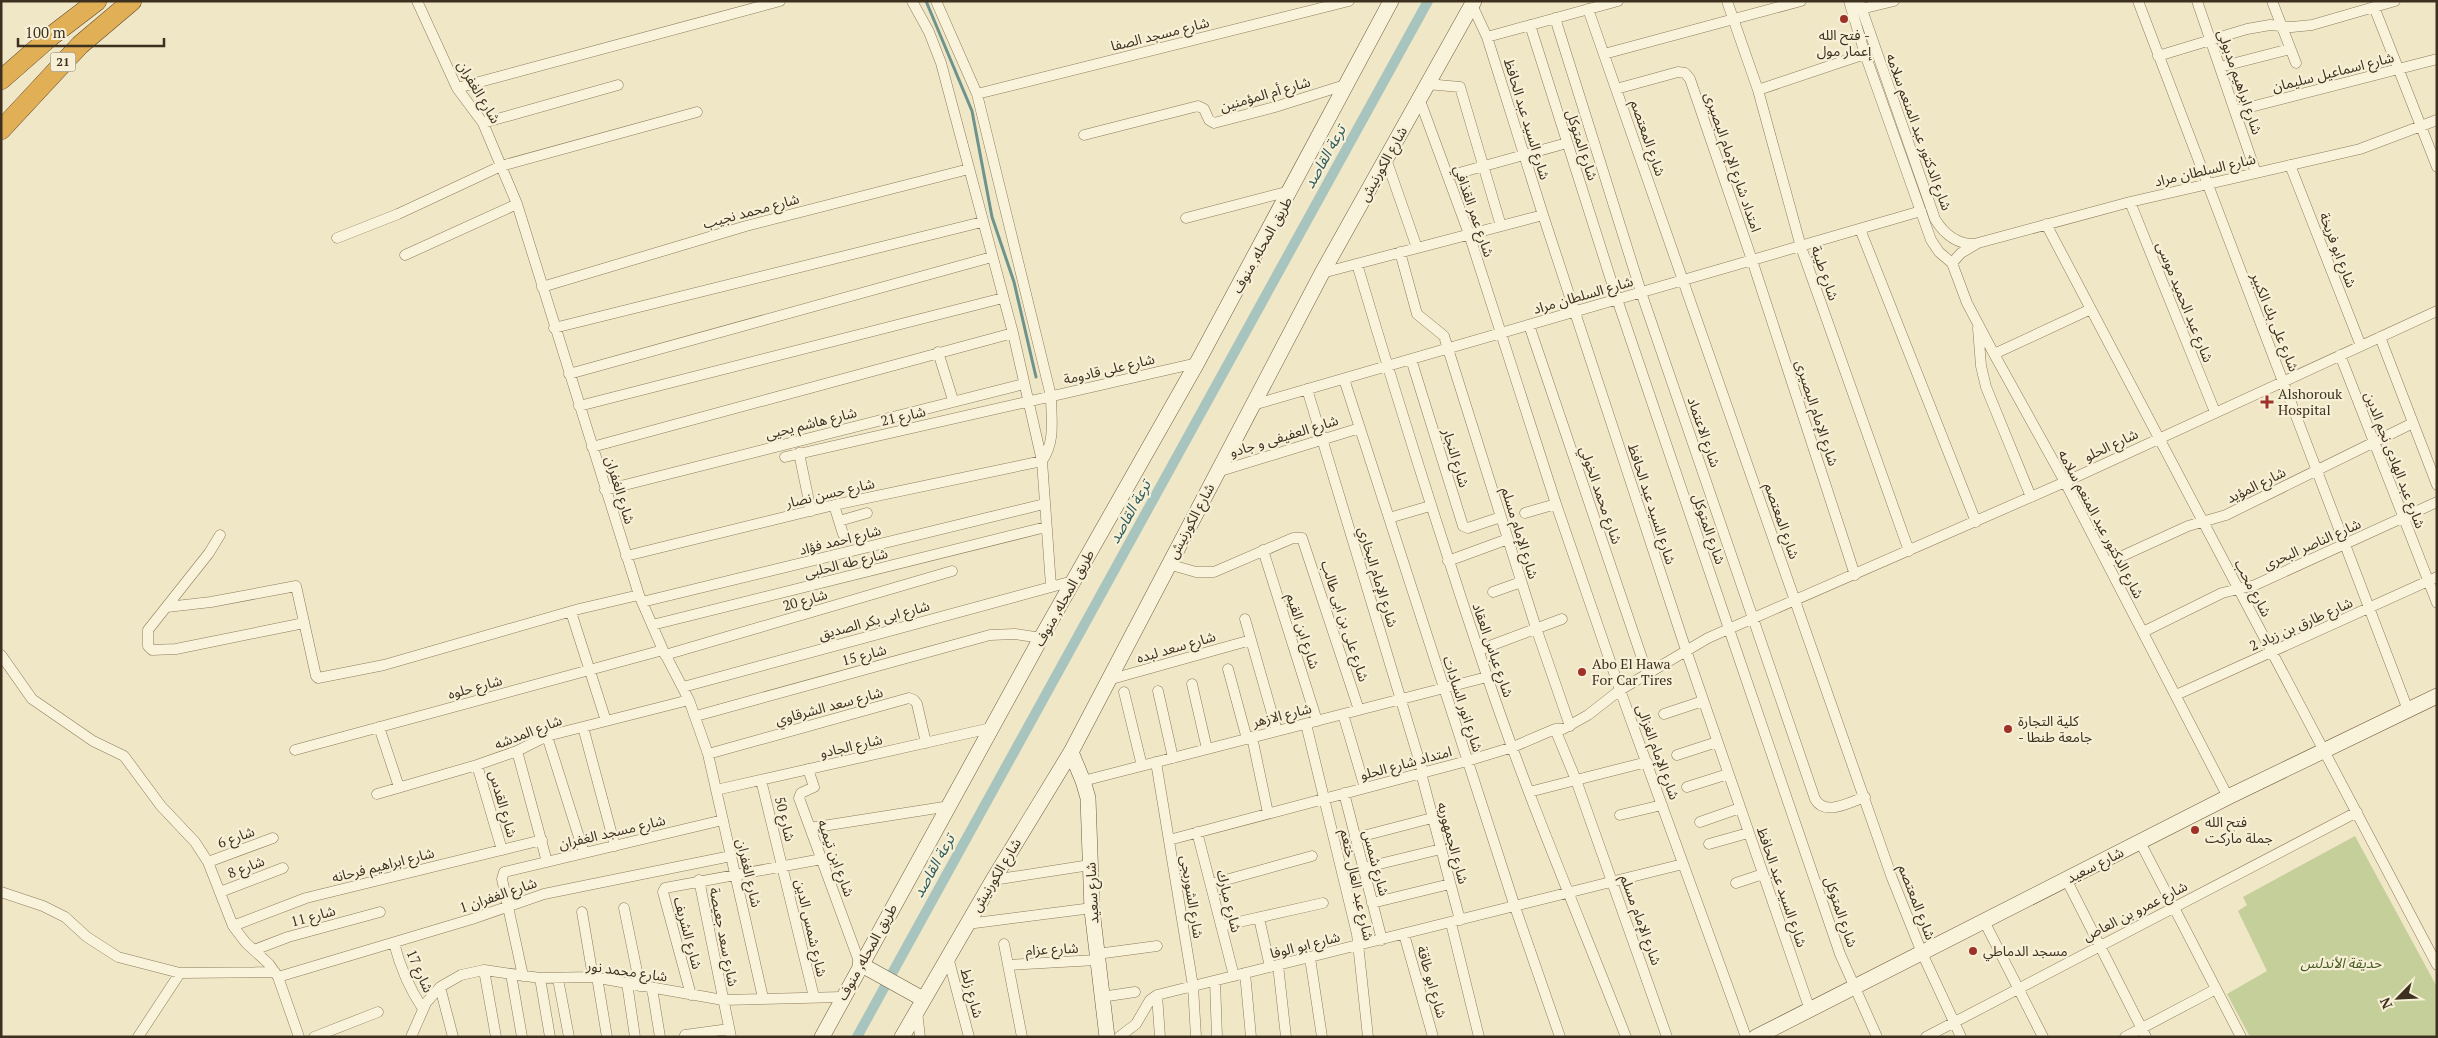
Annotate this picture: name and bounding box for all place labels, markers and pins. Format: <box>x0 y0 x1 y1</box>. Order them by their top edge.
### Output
marker: فتح الله - إعمار مول <box>1838 13 1850 25</box>
place label: فتح الله - إعمار مول <box>1817 25 1872 61</box>
place label: Alshorouk Hospital <box>2278 384 2343 419</box>
marker: Alshorouk Hospital <box>2260 395 2274 409</box>
place label: Abo El Hawa For Car Tires <box>1592 654 1672 689</box>
marker: Abo El Hawa For Car Tires <box>1576 666 1588 678</box>
place label: كلية التجارة - جامعة طنطا <box>2018 711 2092 746</box>
marker: كلية التجارة - جامعة طنطا <box>2002 723 2014 735</box>
place label: فتح الله جملة ماركت <box>2205 812 2273 847</box>
marker: فتح الله جملة ماركت <box>2189 824 2201 836</box>
place label: مسجد الدماطي <box>1983 941 2068 962</box>
marker: مسجد الدماطي <box>1967 945 1979 957</box>

